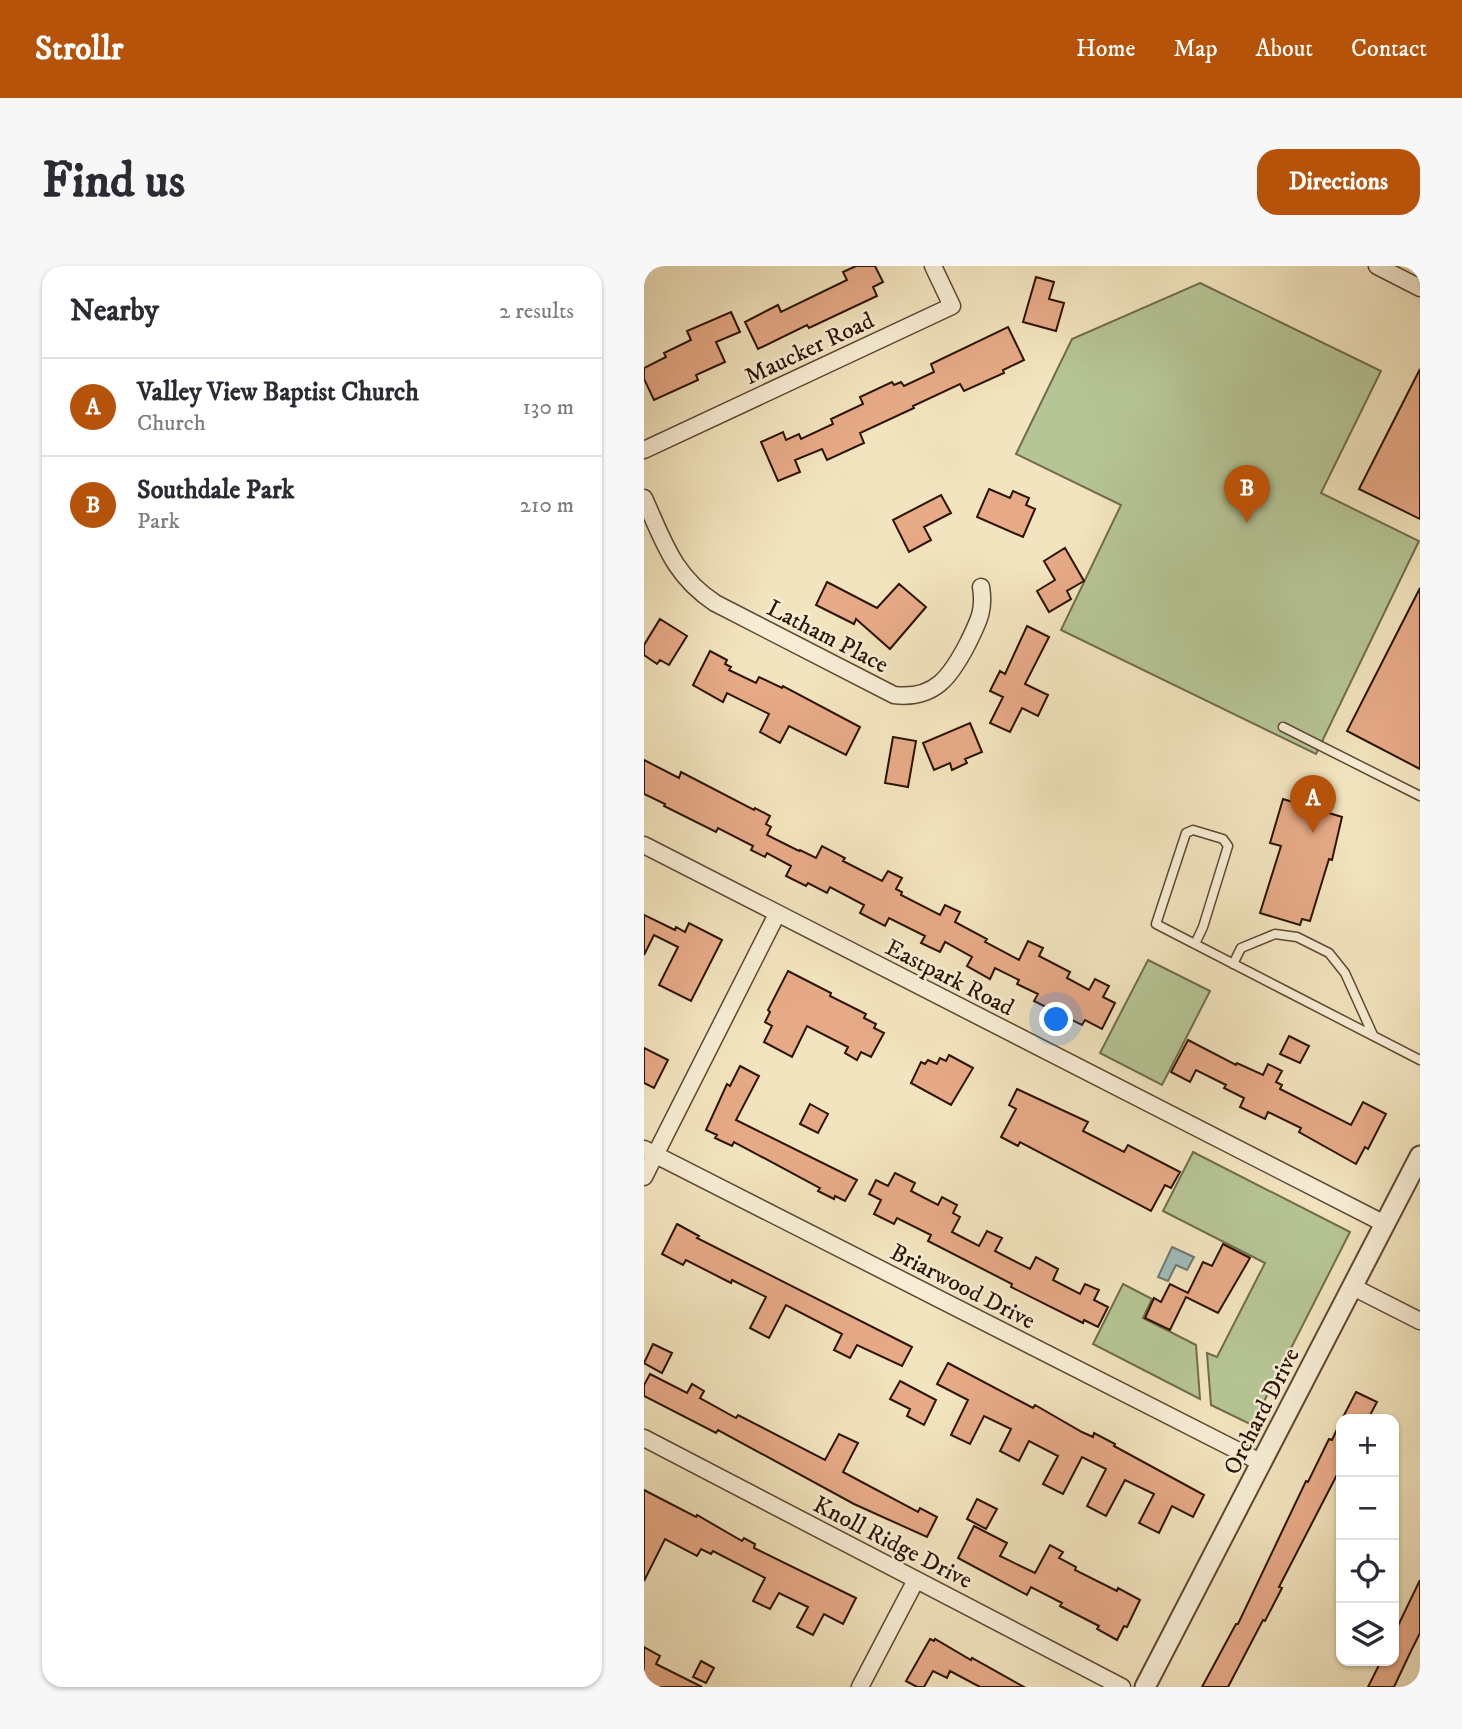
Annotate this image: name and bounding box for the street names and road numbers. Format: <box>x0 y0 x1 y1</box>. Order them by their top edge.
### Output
street label: Maucker Road <box>740 306 879 392</box>
street label: Latham Place <box>762 593 893 680</box>
street label: Eastpark Road <box>880 933 1019 1023</box>
street label: Briarwood Drive <box>885 1237 1040 1336</box>
street label: Orchard Drive <box>1217 1343 1307 1480</box>
street label: Knoll Ridge Drive <box>808 1490 977 1596</box>

